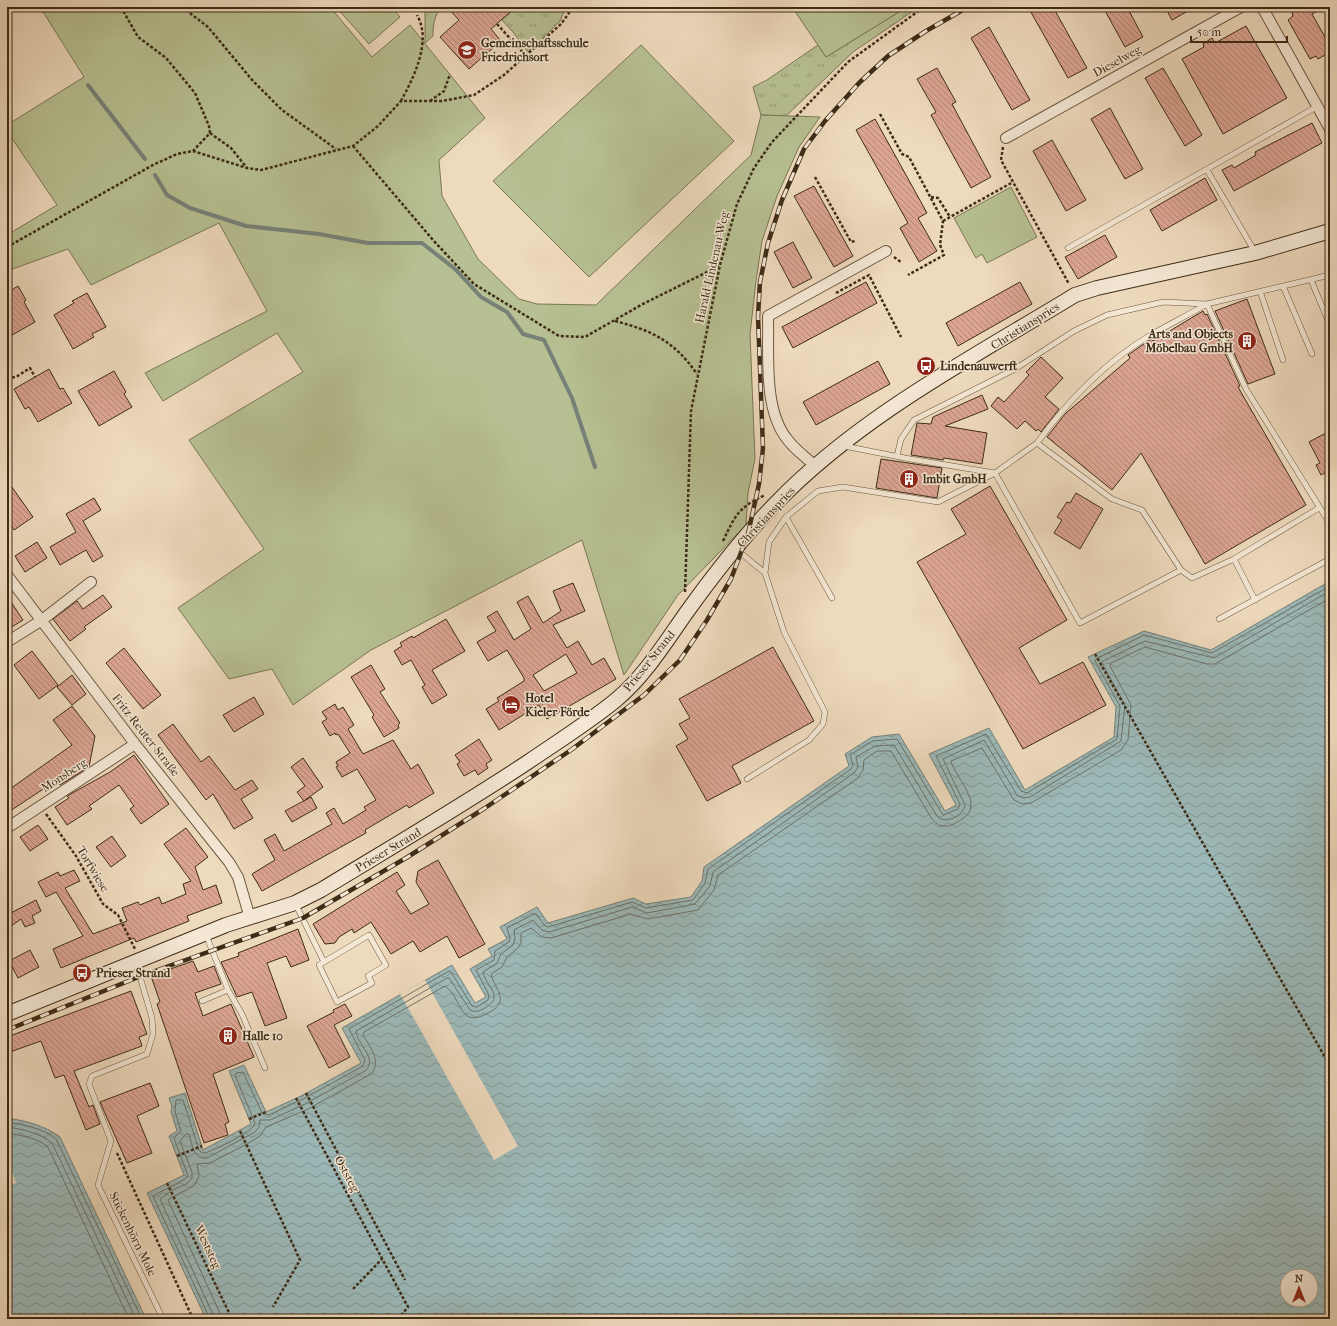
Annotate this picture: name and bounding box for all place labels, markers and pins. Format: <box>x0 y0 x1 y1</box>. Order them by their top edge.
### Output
place label: Gemeinschaftsschule Friedrichsort <box>480 36 589 64</box>
school or university icon: Gemeinschaftsschule Friedrichsort <box>456 39 478 61</box>
place label: Arts and Objects Möbelbau GmbH <box>1145 327 1234 355</box>
building icon: Arts and Objects Möbelbau GmbH <box>1236 330 1258 352</box>
bus stop icon: Lindenauwerft <box>915 355 937 377</box>
place label: Lindenauwerft <box>940 359 1018 373</box>
building icon: lmbit GmbH <box>898 468 920 490</box>
place label: lmbit GmbH <box>922 472 987 486</box>
place label: Hotel Kieler Förde <box>525 691 590 719</box>
hotel icon: Hotel Kieler Förde <box>500 694 522 716</box>
bus stop icon: Prieser Strand <box>71 962 93 984</box>
place label: Prieser Strand <box>96 966 171 980</box>
building icon: Halle 10 <box>217 1025 239 1047</box>
place label: Halle 10 <box>242 1029 283 1043</box>

